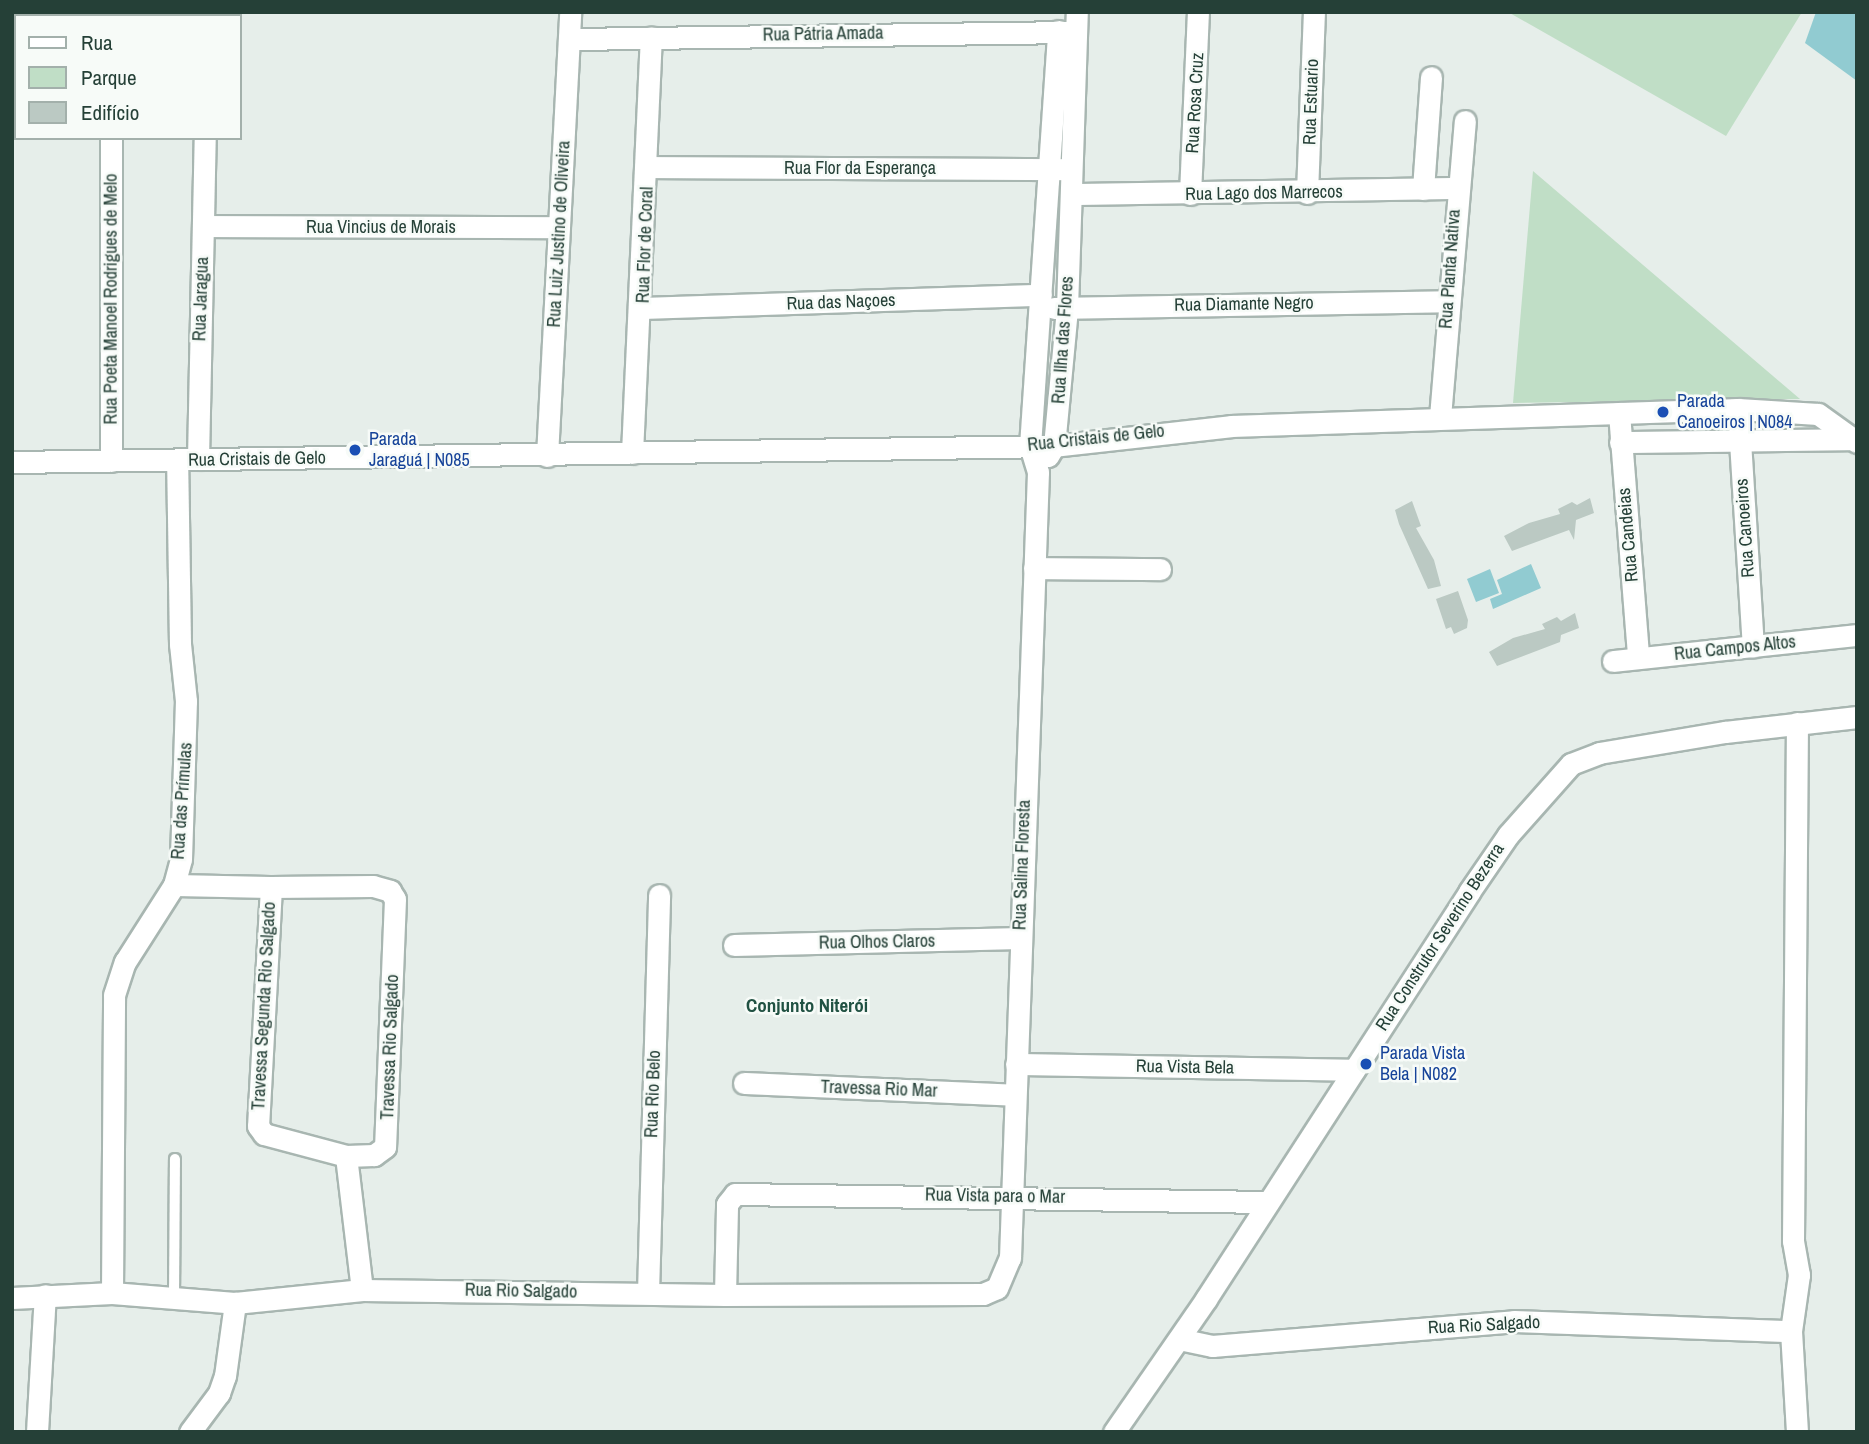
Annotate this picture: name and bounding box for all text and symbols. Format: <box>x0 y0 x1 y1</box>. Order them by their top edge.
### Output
legend <box>14 14 242 140</box>
street label: Rua Pátria Amada <box>762 22 884 46</box>
text: Rua <box>81 28 113 57</box>
street label: Rua Rosa Cruz <box>1182 52 1208 154</box>
street label: Rua Estuario <box>1299 59 1323 145</box>
text: Parque <box>81 63 137 92</box>
text: Edifício <box>81 98 139 127</box>
street label: Rua Luiz Justino de Oliveira <box>543 140 575 328</box>
street label: Rua Flor da Esperança <box>784 157 936 179</box>
street label: Rua Poeta Manoel Rodrigues de Melo <box>100 173 122 425</box>
street label: Rua Lago dos Marrecos <box>1185 181 1343 205</box>
street label: Rua Flor de Coral <box>632 186 658 304</box>
street label: Rua Planta Nativa <box>1435 208 1465 330</box>
street label: Rua Vincius de Morais <box>306 216 456 238</box>
street label: Rua Jaragua <box>189 256 213 342</box>
street label: Rua Ilha das Flores <box>1048 275 1078 405</box>
street label: Rua das Naçoes <box>786 289 896 315</box>
street label: Rua Diamante Negro <box>1174 292 1314 316</box>
place label: Parada Canoeiros | N084 <box>1677 391 1792 434</box>
marker: Parada Canoeiros | N084 <box>1655 404 1671 420</box>
street label: Rua Cristais de Gelo <box>1026 420 1166 456</box>
place label: Parada Jaraguá | N085 <box>369 429 470 472</box>
marker: Parada Jaraguá | N085 <box>347 442 363 458</box>
street label: Rua Cristais de Gelo <box>188 447 326 471</box>
street label: Rua Canoeiros <box>1731 478 1759 578</box>
street label: Rua Candeias <box>1613 487 1643 583</box>
street label: Rua Campos Altos <box>1673 631 1797 665</box>
street label: Rua das Prímulas <box>167 742 197 860</box>
street label: Rua Salina Floresta <box>1009 799 1035 931</box>
street label: Rua Construtor Severino Bezerra <box>1371 839 1509 1035</box>
street label: Travessa Segunda Rio Salgado <box>248 901 280 1111</box>
street label: Rua Olhos Claros <box>819 930 935 954</box>
street label: Travessa Rio Salgado <box>377 974 403 1120</box>
district label: Conjunto Niterói <box>746 995 868 1017</box>
place label: Parada Vista Bela | N082 <box>1380 1043 1465 1086</box>
street label: Rua Rio Belo <box>641 1050 665 1138</box>
street label: Rua Vista Bela <box>1136 1055 1234 1079</box>
marker: Parada Vista Bela | N082 <box>1358 1056 1374 1072</box>
street label: Travessa Rio Mar <box>820 1076 938 1102</box>
street label: Rua Vista para o Mar <box>925 1184 1065 1208</box>
street label: Rua Rio Salgado <box>465 1279 577 1303</box>
street label: Rua Rio Salgado <box>1427 1311 1541 1339</box>

